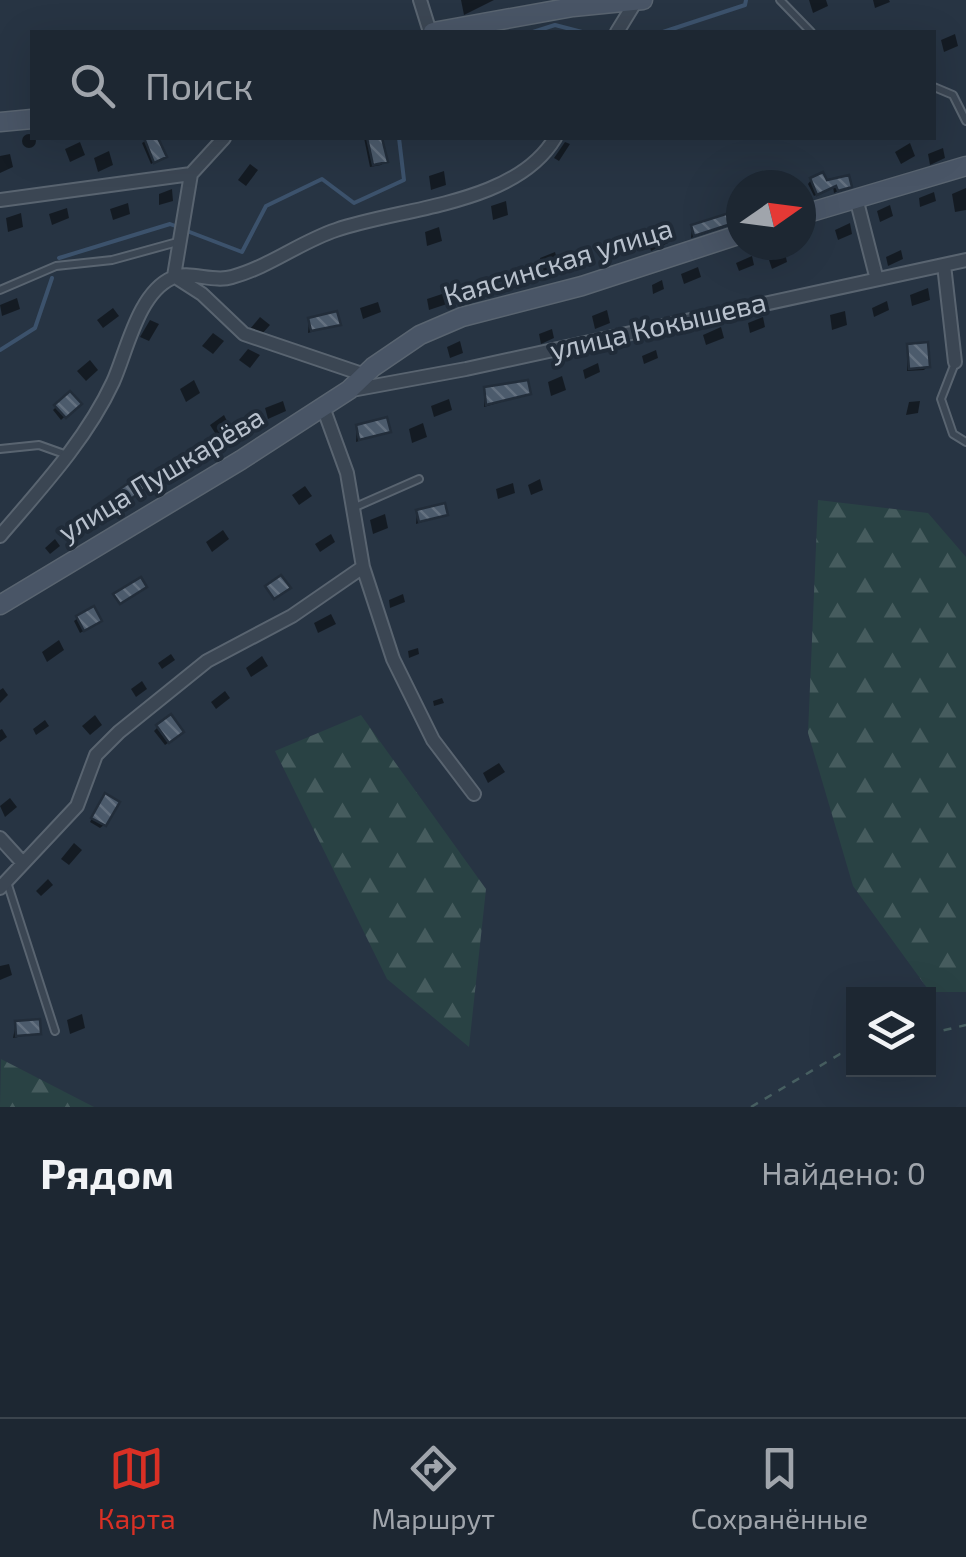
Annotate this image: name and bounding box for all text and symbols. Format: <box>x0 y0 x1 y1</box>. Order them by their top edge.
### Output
search box <box>30 30 936 140</box>
icon: search <box>65 58 120 113</box>
text: Поиск <box>145 62 254 108</box>
north arrow <box>726 170 816 260</box>
street label: Каясинская улица <box>439 210 676 312</box>
street label: улица Кокышева <box>546 284 769 366</box>
street label: улица Пушкарёва <box>52 398 269 548</box>
map controls <box>846 987 936 1077</box>
button: layers <box>846 987 936 1077</box>
text: Рядом <box>40 1147 174 1197</box>
text: Найдено: 0 <box>761 1153 926 1191</box>
tab: Карта <box>98 1441 176 1535</box>
tab: Маршрут <box>371 1441 495 1535</box>
tab: Сохранённые <box>691 1441 868 1535</box>

